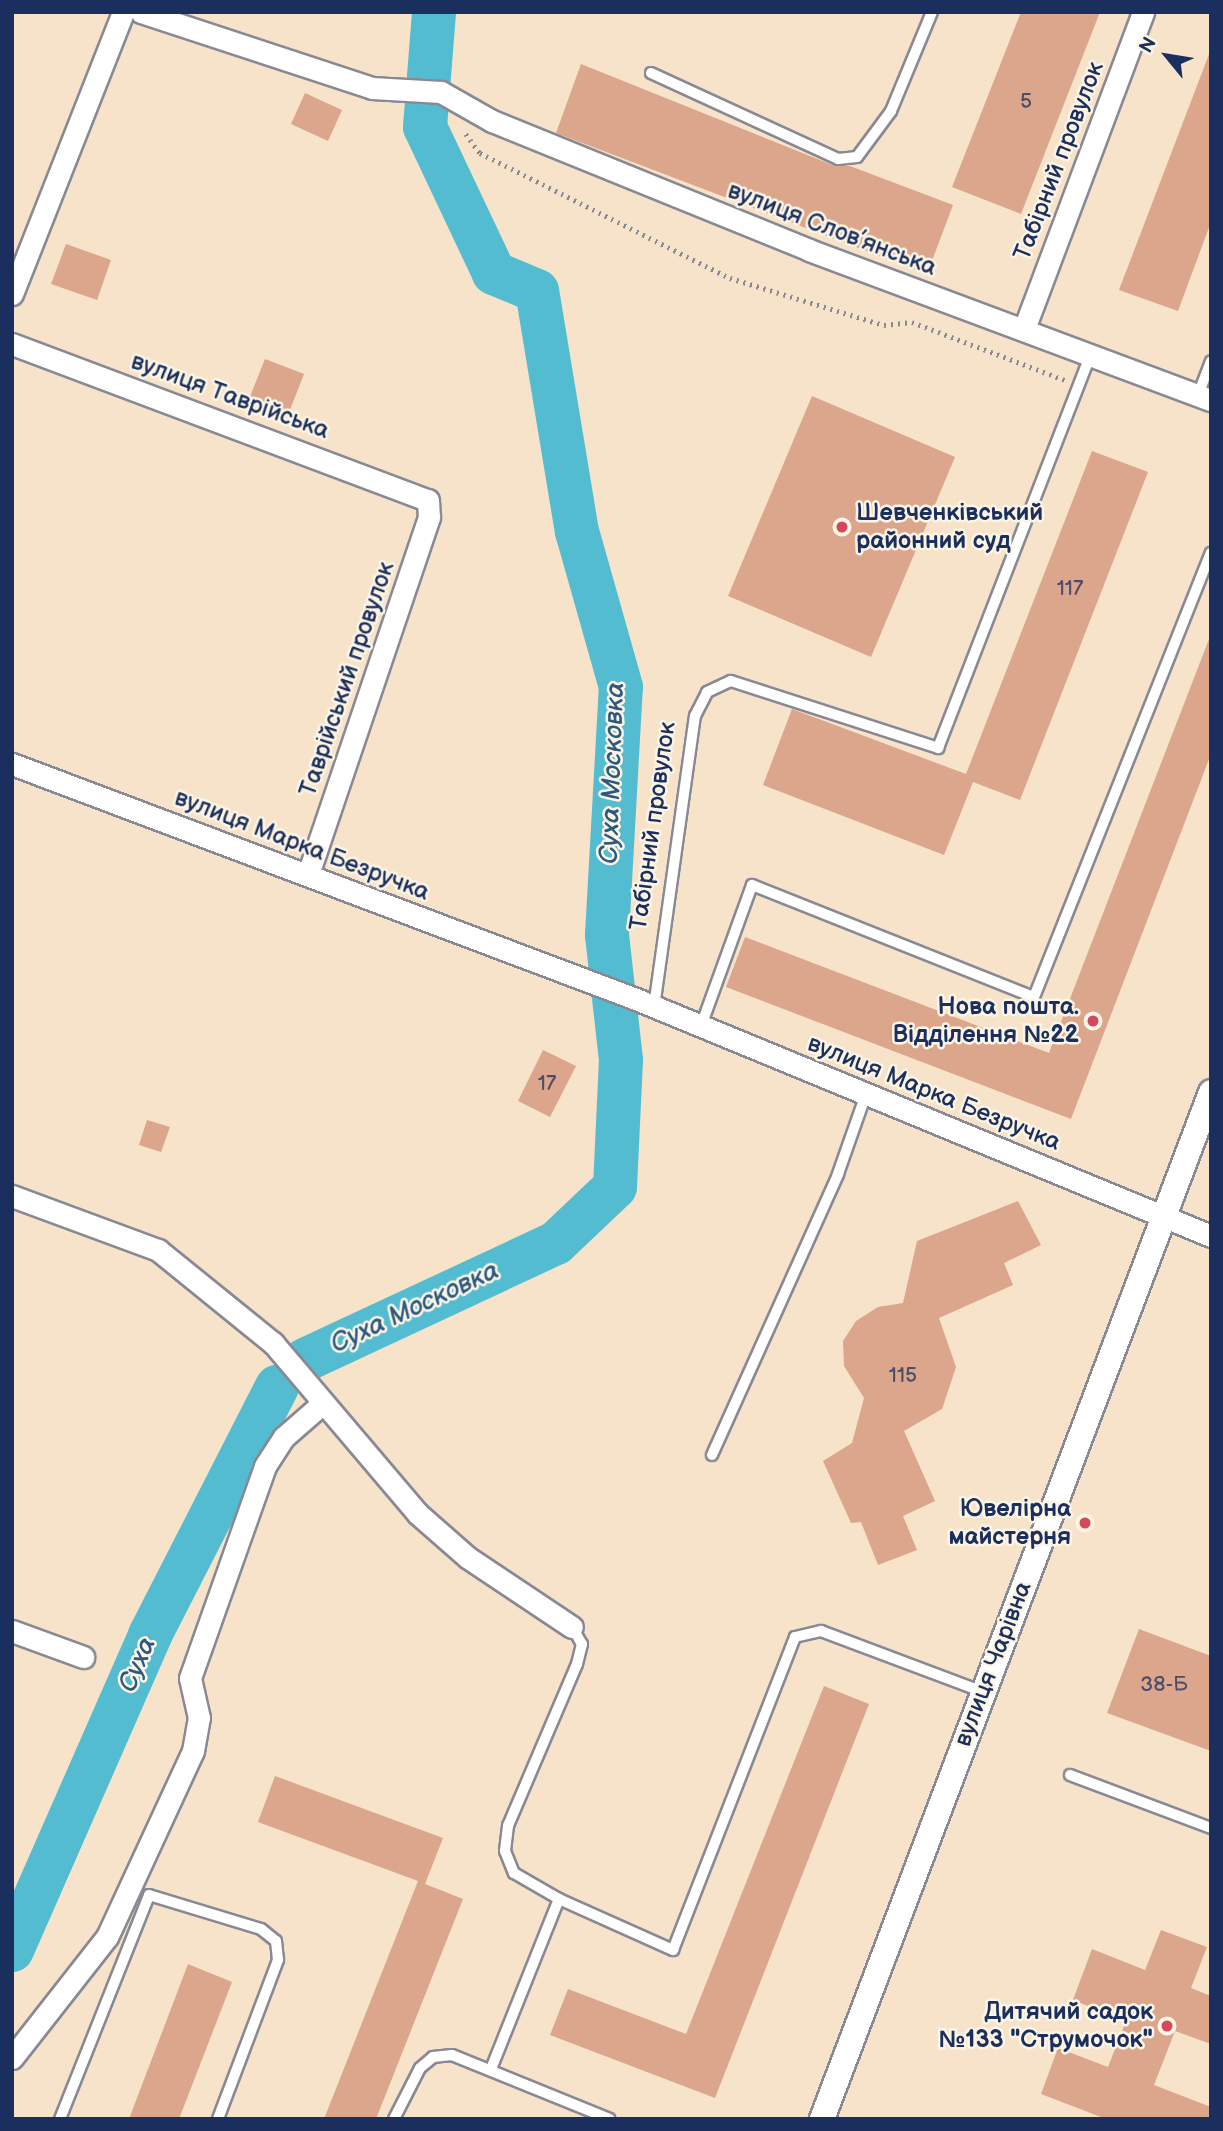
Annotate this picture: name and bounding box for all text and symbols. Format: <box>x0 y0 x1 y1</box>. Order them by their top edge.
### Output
north arrow <box>1132 21 1202 91</box>
text: N <box>1135 33 1162 57</box>
street label: Табірний провулок <box>1008 58 1110 264</box>
house number: 5 <box>1020 89 1032 115</box>
street label: вулиця Слов’янська <box>724 176 940 282</box>
street label: вулиця Таврійська <box>127 347 333 445</box>
place label: Шевченківський районний суд <box>856 499 1043 555</box>
marker: Шевченківський районний суд <box>834 519 850 535</box>
street label: Таврійський провулок <box>293 558 401 800</box>
house number: 117 <box>1057 576 1083 602</box>
water label: Суха Московка <box>594 681 632 865</box>
street label: Табірний провулок <box>624 720 682 932</box>
street label: вулиця Марка Безручка <box>171 783 433 907</box>
place label: Нова пошта. Відділення №22 <box>893 993 1079 1049</box>
marker: Нова пошта. Відділення №22 <box>1085 1013 1101 1029</box>
street label: вулиця Марка Безручка <box>803 1029 1065 1157</box>
house number: 17 <box>538 1071 556 1097</box>
water label: Суха Московка <box>326 1255 504 1361</box>
house number: 115 <box>889 1363 917 1389</box>
place label: Ювелірна майстерня <box>948 1495 1071 1551</box>
marker: Ювелірна майстерня <box>1077 1515 1093 1531</box>
street label: вулиця Чарівна <box>948 1577 1038 1751</box>
water label: Суха <box>113 1633 163 1697</box>
house number: 38-Б <box>1140 1672 1188 1698</box>
place label: Дитячий садок №133 "Струмочок" <box>939 1998 1153 2054</box>
marker: Дитячий садок №133 "Струмочок" <box>1159 2018 1175 2034</box>

